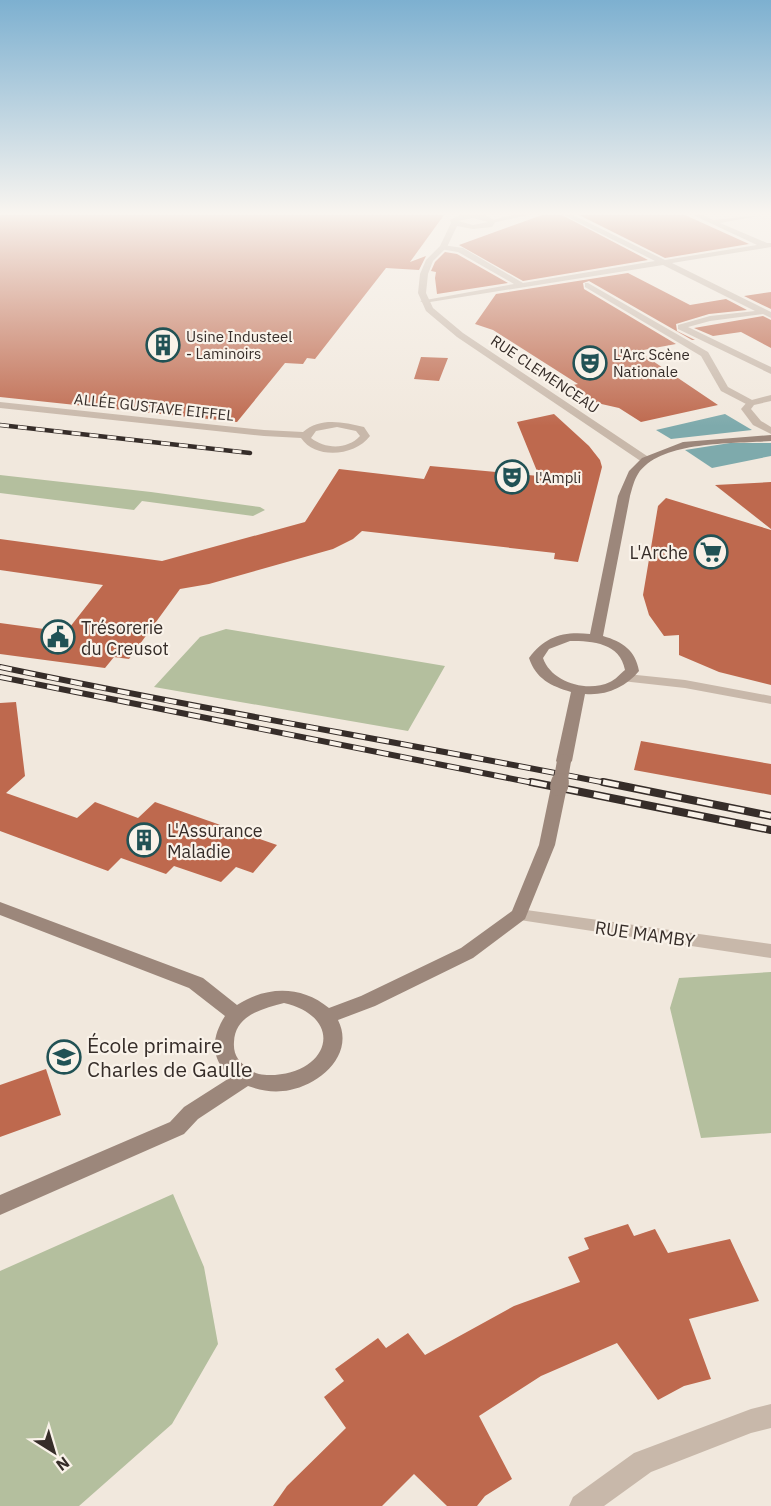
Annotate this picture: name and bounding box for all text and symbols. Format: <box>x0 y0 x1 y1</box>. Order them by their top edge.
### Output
building icon: Usine Industeel - Laminoirs <box>145 327 181 363</box>
place label: Usine Industeel - Laminoirs <box>186 327 292 363</box>
street label: RUE CLEMENCEAU <box>487 331 603 417</box>
theatre icon: L'Arc Scène Nationale <box>572 345 608 381</box>
place label: L'Arc Scène Nationale <box>613 345 690 381</box>
street label: ALLÉE GUSTAVE EIFFEL <box>73 389 235 425</box>
theatre icon: l'Ampli <box>494 459 530 495</box>
place label: l'Ampli <box>535 468 581 487</box>
supermarket icon: L'Arche <box>693 534 729 570</box>
place label: L'Arche <box>630 541 688 564</box>
place label: Trésorerie du Creusot <box>81 616 169 660</box>
public building icon: Trésorerie du Creusot <box>40 619 76 655</box>
place label: L'Assurance Maladie <box>167 819 263 863</box>
building icon: L'Assurance Maladie <box>126 822 162 858</box>
street label: RUE MAMBY <box>593 916 697 952</box>
place label: École primaire Charles de Gaulle <box>87 1031 253 1083</box>
school or university icon: École primaire Charles de Gaulle <box>46 1039 82 1075</box>
north arrow <box>24 1422 84 1482</box>
text: N <box>52 1453 74 1475</box>

